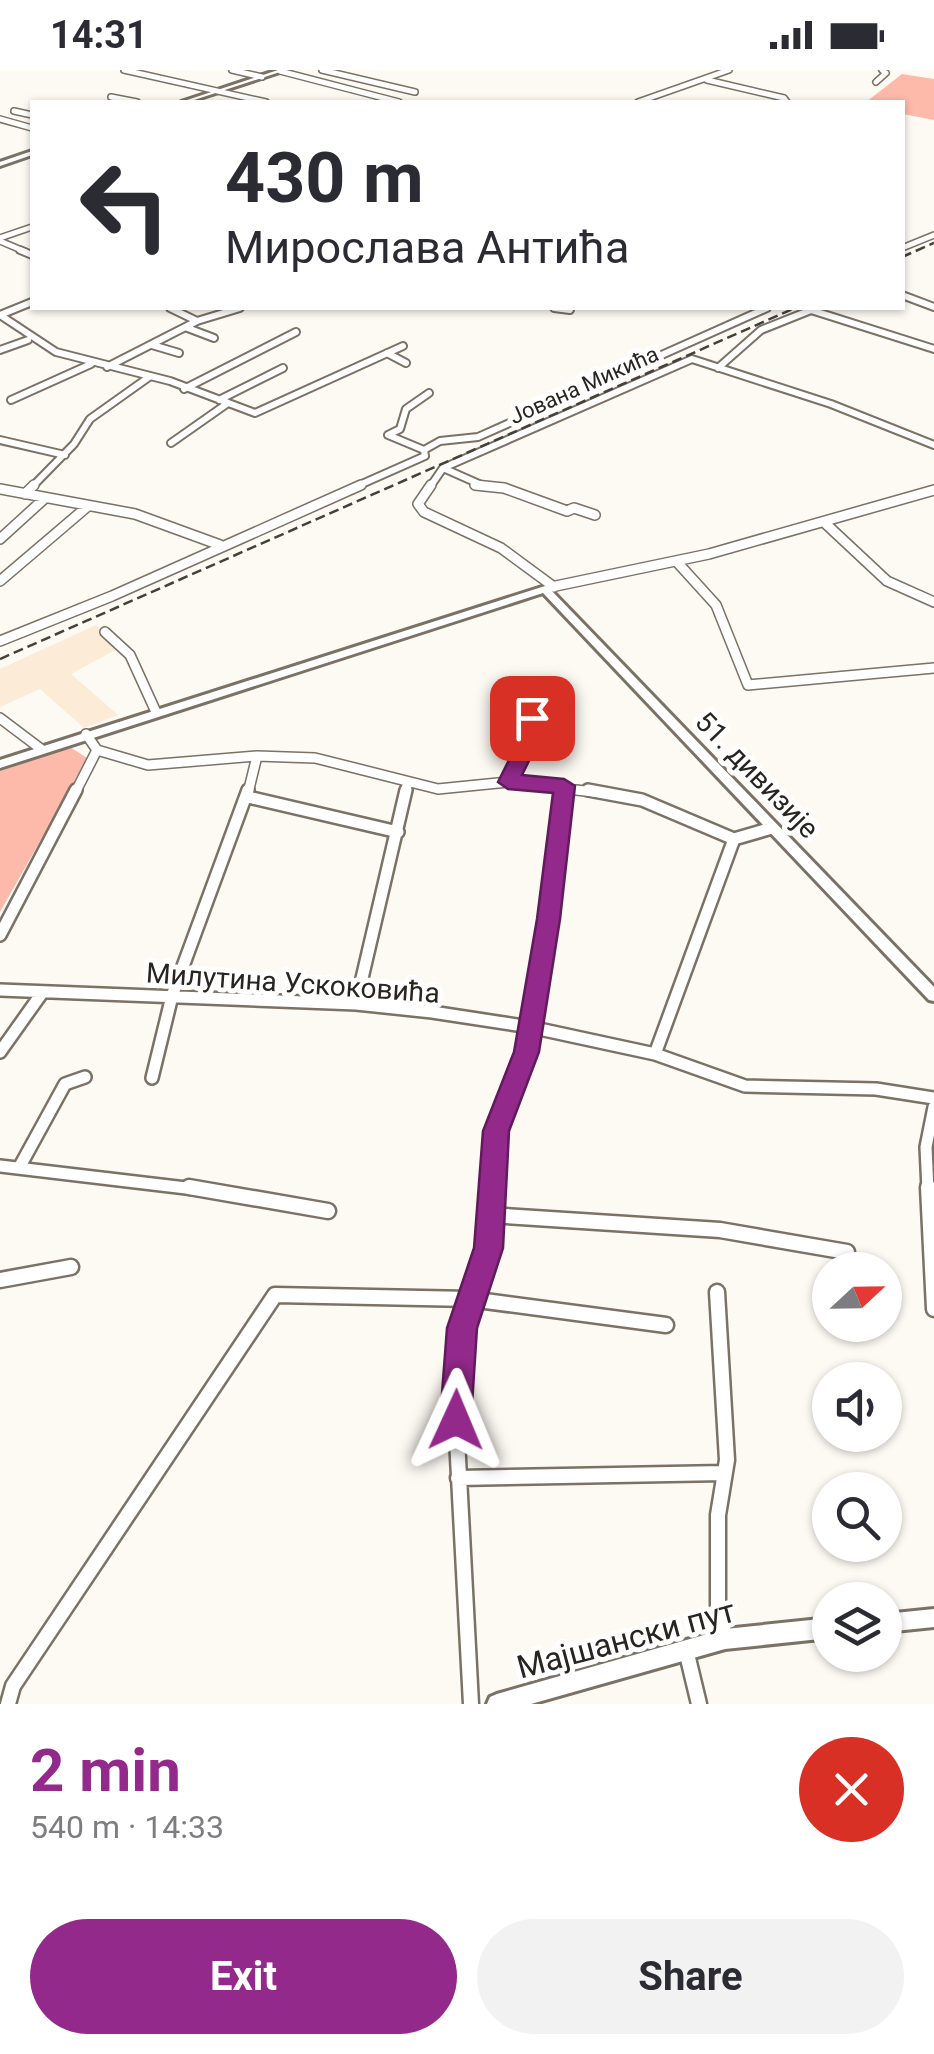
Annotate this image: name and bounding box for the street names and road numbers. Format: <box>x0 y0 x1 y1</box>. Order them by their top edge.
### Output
street label: Јована Микића <box>506 341 662 429</box>
street label: 51. дивизије <box>689 705 825 845</box>
street label: Милутина Ускоковића <box>145 956 441 1010</box>
street label: Мајшански пут <box>513 1592 739 1686</box>

